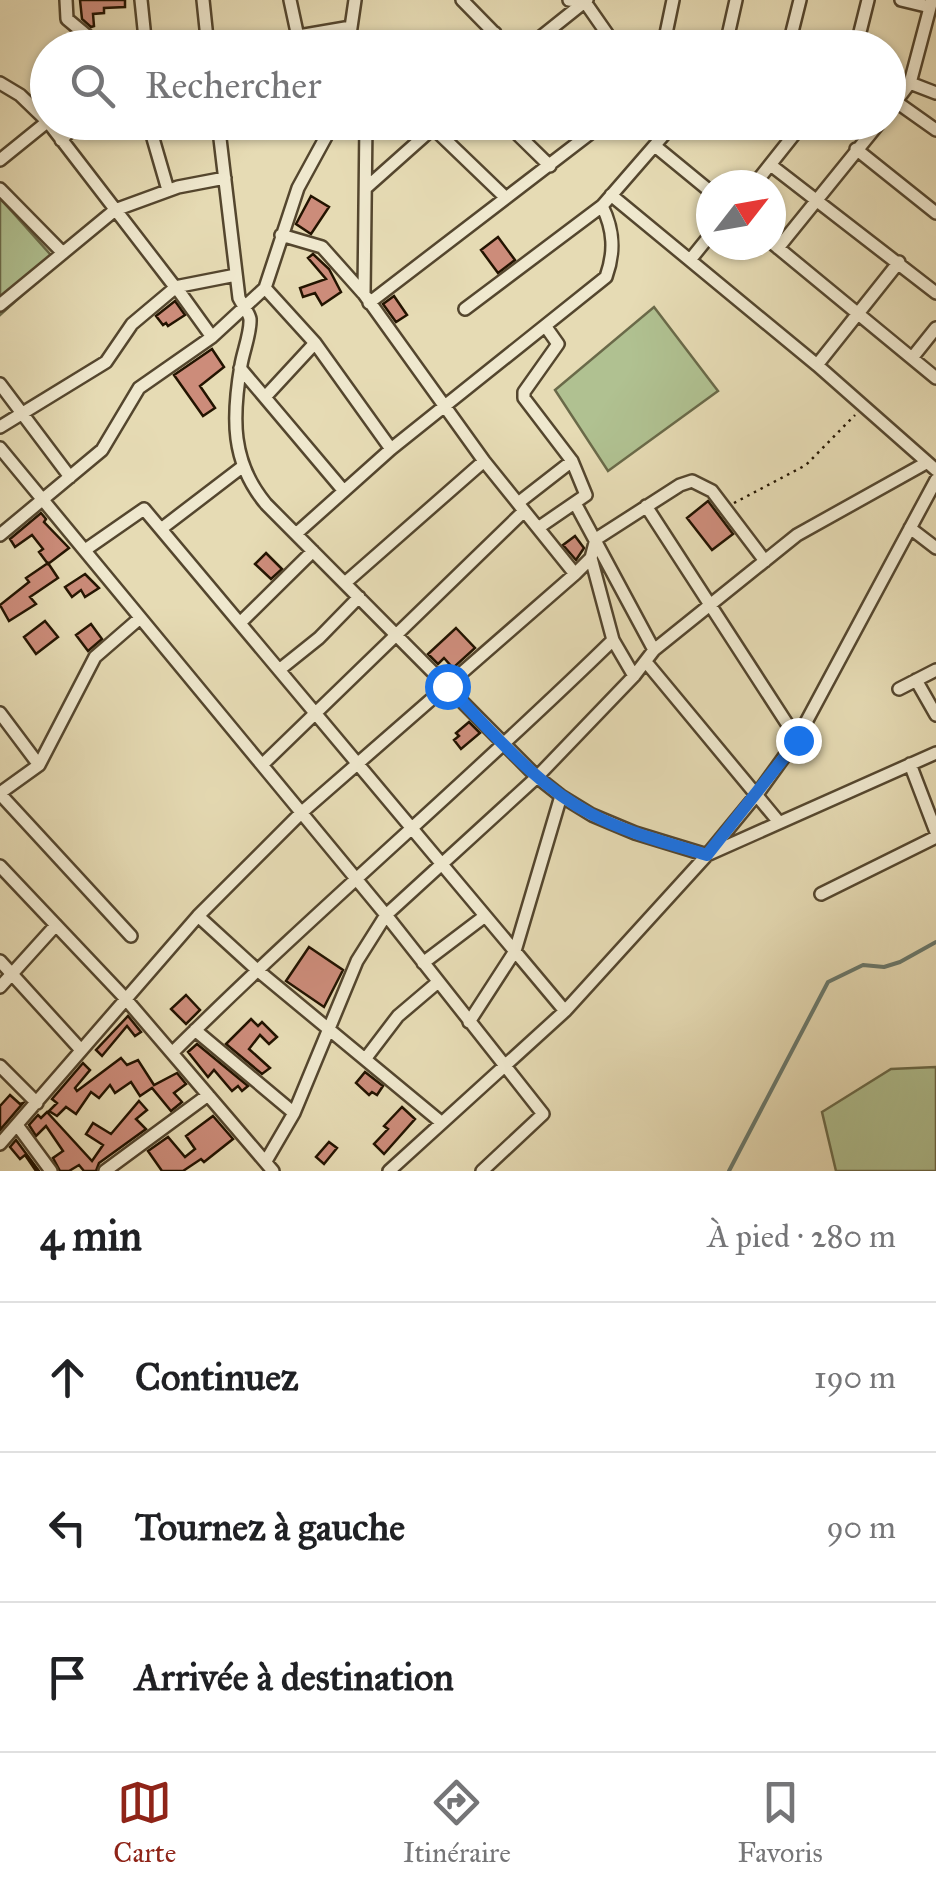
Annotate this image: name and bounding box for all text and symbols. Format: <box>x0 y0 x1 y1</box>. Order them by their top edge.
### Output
search box <box>30 30 906 140</box>
icon: search <box>65 58 120 113</box>
text: Rechercher <box>145 62 321 108</box>
north arrow <box>696 170 786 260</box>
route start <box>425 664 471 710</box>
route end <box>776 718 822 764</box>
text: 4 min <box>40 1210 142 1262</box>
text: À pied · 280 m <box>708 1217 896 1256</box>
icon: ahead <box>40 1350 95 1405</box>
text: Continuez <box>135 1354 299 1400</box>
text: 190 m <box>814 1358 896 1397</box>
icon: left <box>40 1500 95 1555</box>
text: Tournez à gauche <box>135 1504 405 1550</box>
text: 90 m <box>826 1508 896 1547</box>
icon: arrive <box>40 1650 95 1705</box>
text: Arrivée à destination <box>135 1654 454 1700</box>
tab: Carte <box>113 1775 176 1870</box>
tab: Itinéraire <box>403 1775 511 1870</box>
tab: Favoris <box>738 1775 823 1870</box>

